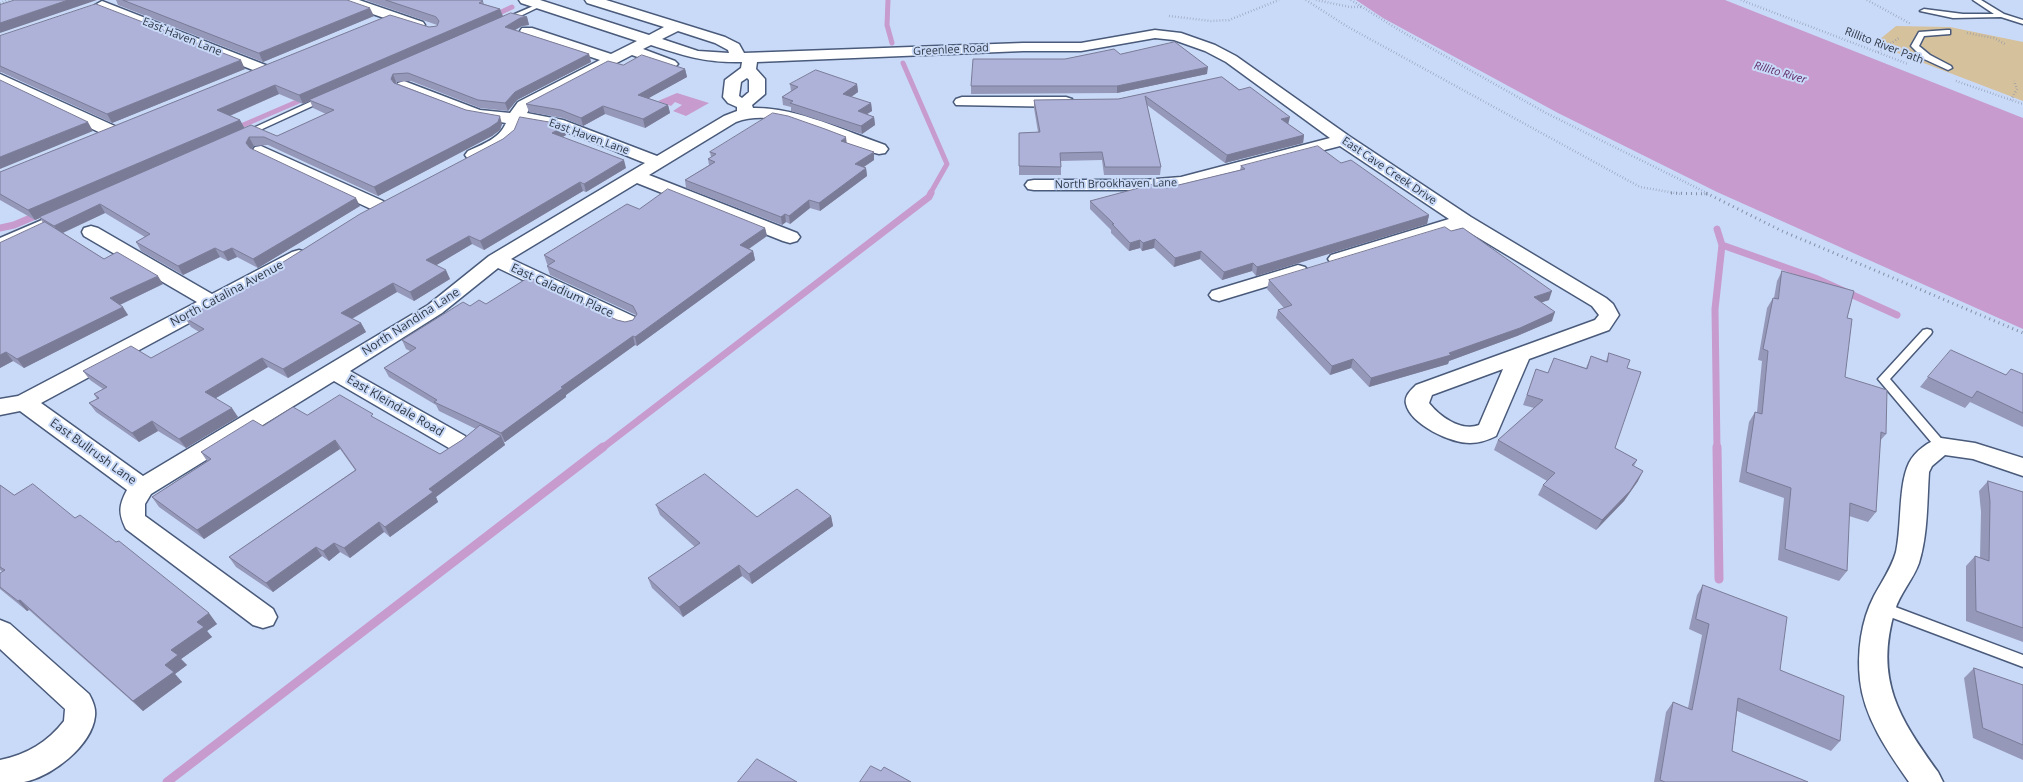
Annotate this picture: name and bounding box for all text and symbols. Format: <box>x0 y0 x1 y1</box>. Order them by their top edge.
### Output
street label: East Haven Lane <box>140 15 224 59</box>
street label: Rillito River Path <box>1843 25 1925 67</box>
street label: Greenlee Road <box>913 41 989 59</box>
water label: Rillito River <box>1752 59 1808 87</box>
street label: East Haven Lane <box>547 116 631 158</box>
street label: East Cave Creek Drive <box>1339 134 1439 208</box>
street label: North Brookhaven Lane <box>1055 176 1177 192</box>
street label: North Catalina Avenue <box>168 258 286 330</box>
street label: East Caladium Place <box>508 261 616 321</box>
street label: North Nandina Lane <box>359 285 463 359</box>
street label: East Kleindale Road <box>344 372 446 440</box>
street label: East Bullrush Lane <box>47 416 139 488</box>

